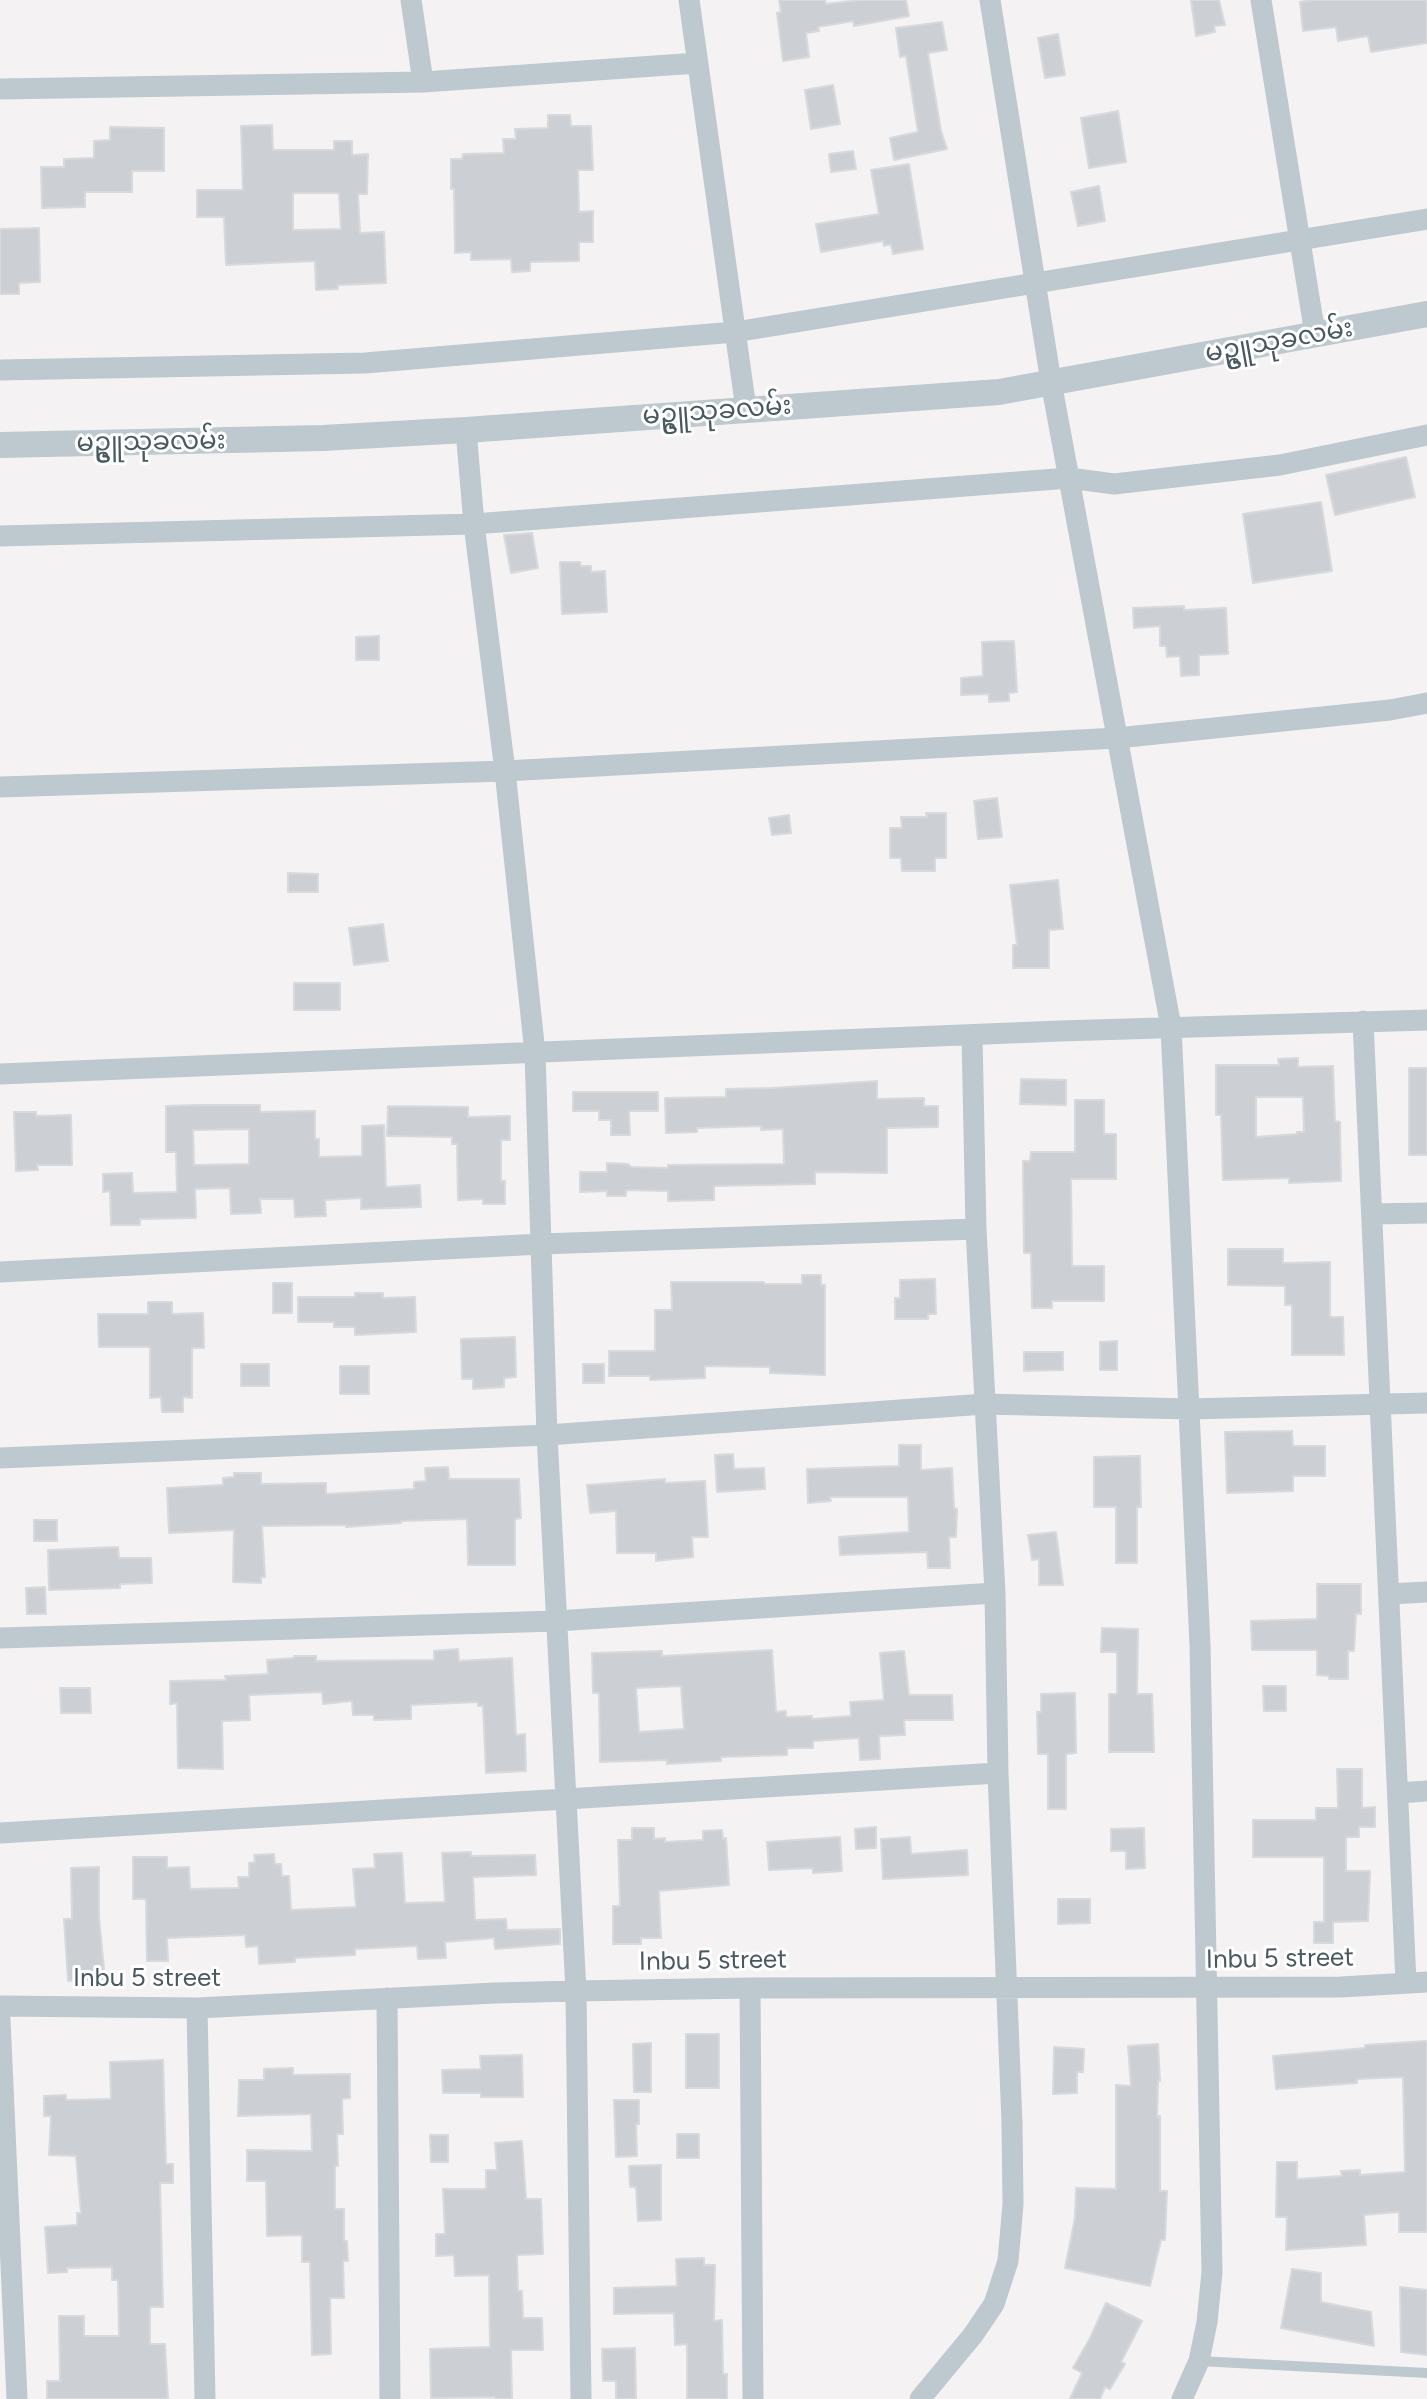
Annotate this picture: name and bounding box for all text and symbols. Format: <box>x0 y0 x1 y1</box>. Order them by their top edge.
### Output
street label: မဥ္ဇူသုခလမ်း <box>1203 313 1355 369</box>
street label: မဥ္ဇူသုခလမ်း <box>641 390 793 432</box>
street label: မဥ္ဇူသုခလမ်း <box>76 425 226 459</box>
street label: Inbu 5 street <box>1206 1942 1354 1976</box>
street label: Inbu 5 street <box>639 1944 787 1978</box>
street label: Inbu 5 street <box>73 1962 221 1994</box>

